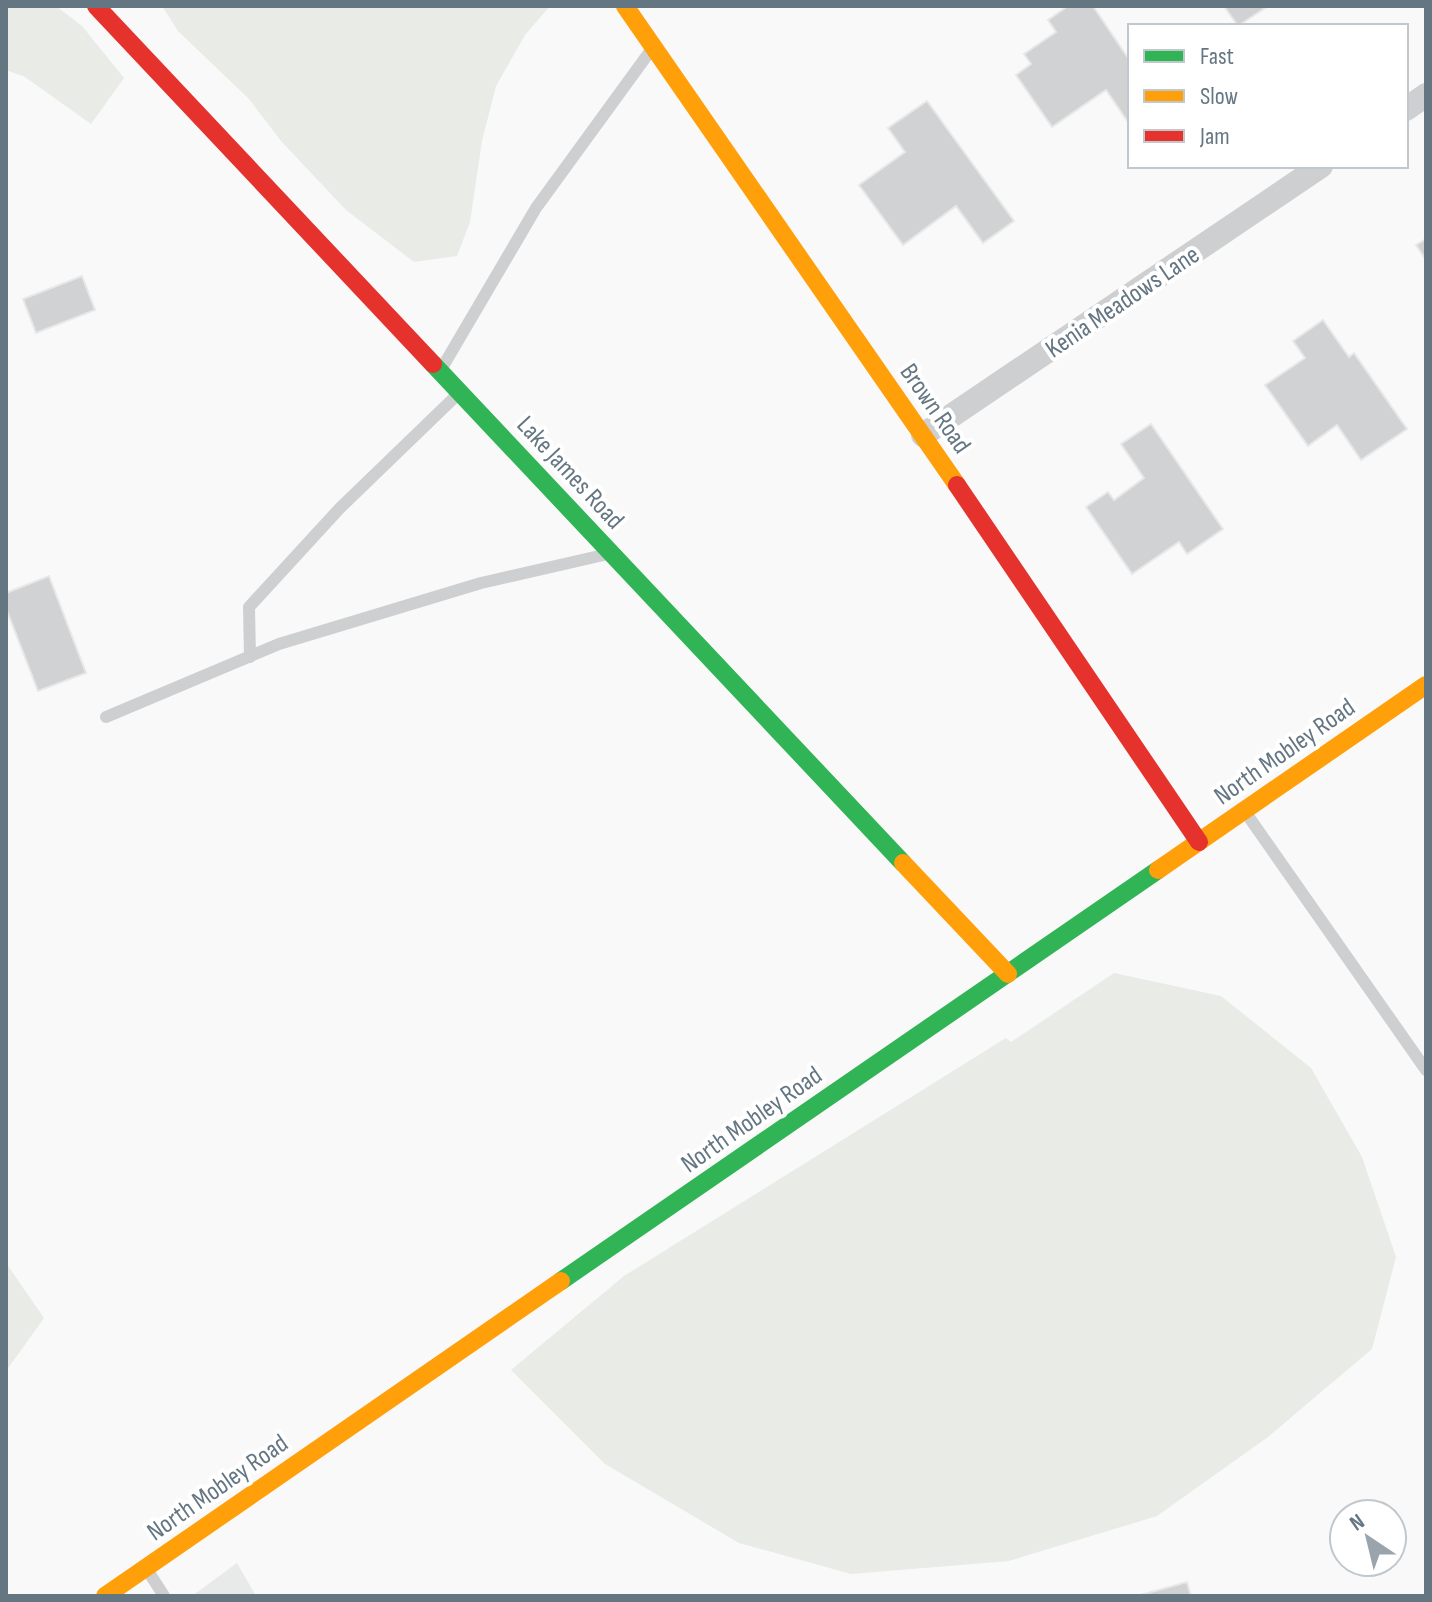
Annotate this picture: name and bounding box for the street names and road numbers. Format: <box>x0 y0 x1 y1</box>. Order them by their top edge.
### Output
street label: Kenia Meadows Lane <box>1040 239 1206 365</box>
street label: Brown Road <box>893 358 977 460</box>
street label: Lake James Road <box>510 410 630 536</box>
street label: North Mobley Road <box>1209 692 1361 812</box>
street label: North Mobley Road <box>676 1060 828 1180</box>
street label: North Mobley Road <box>142 1428 294 1548</box>

